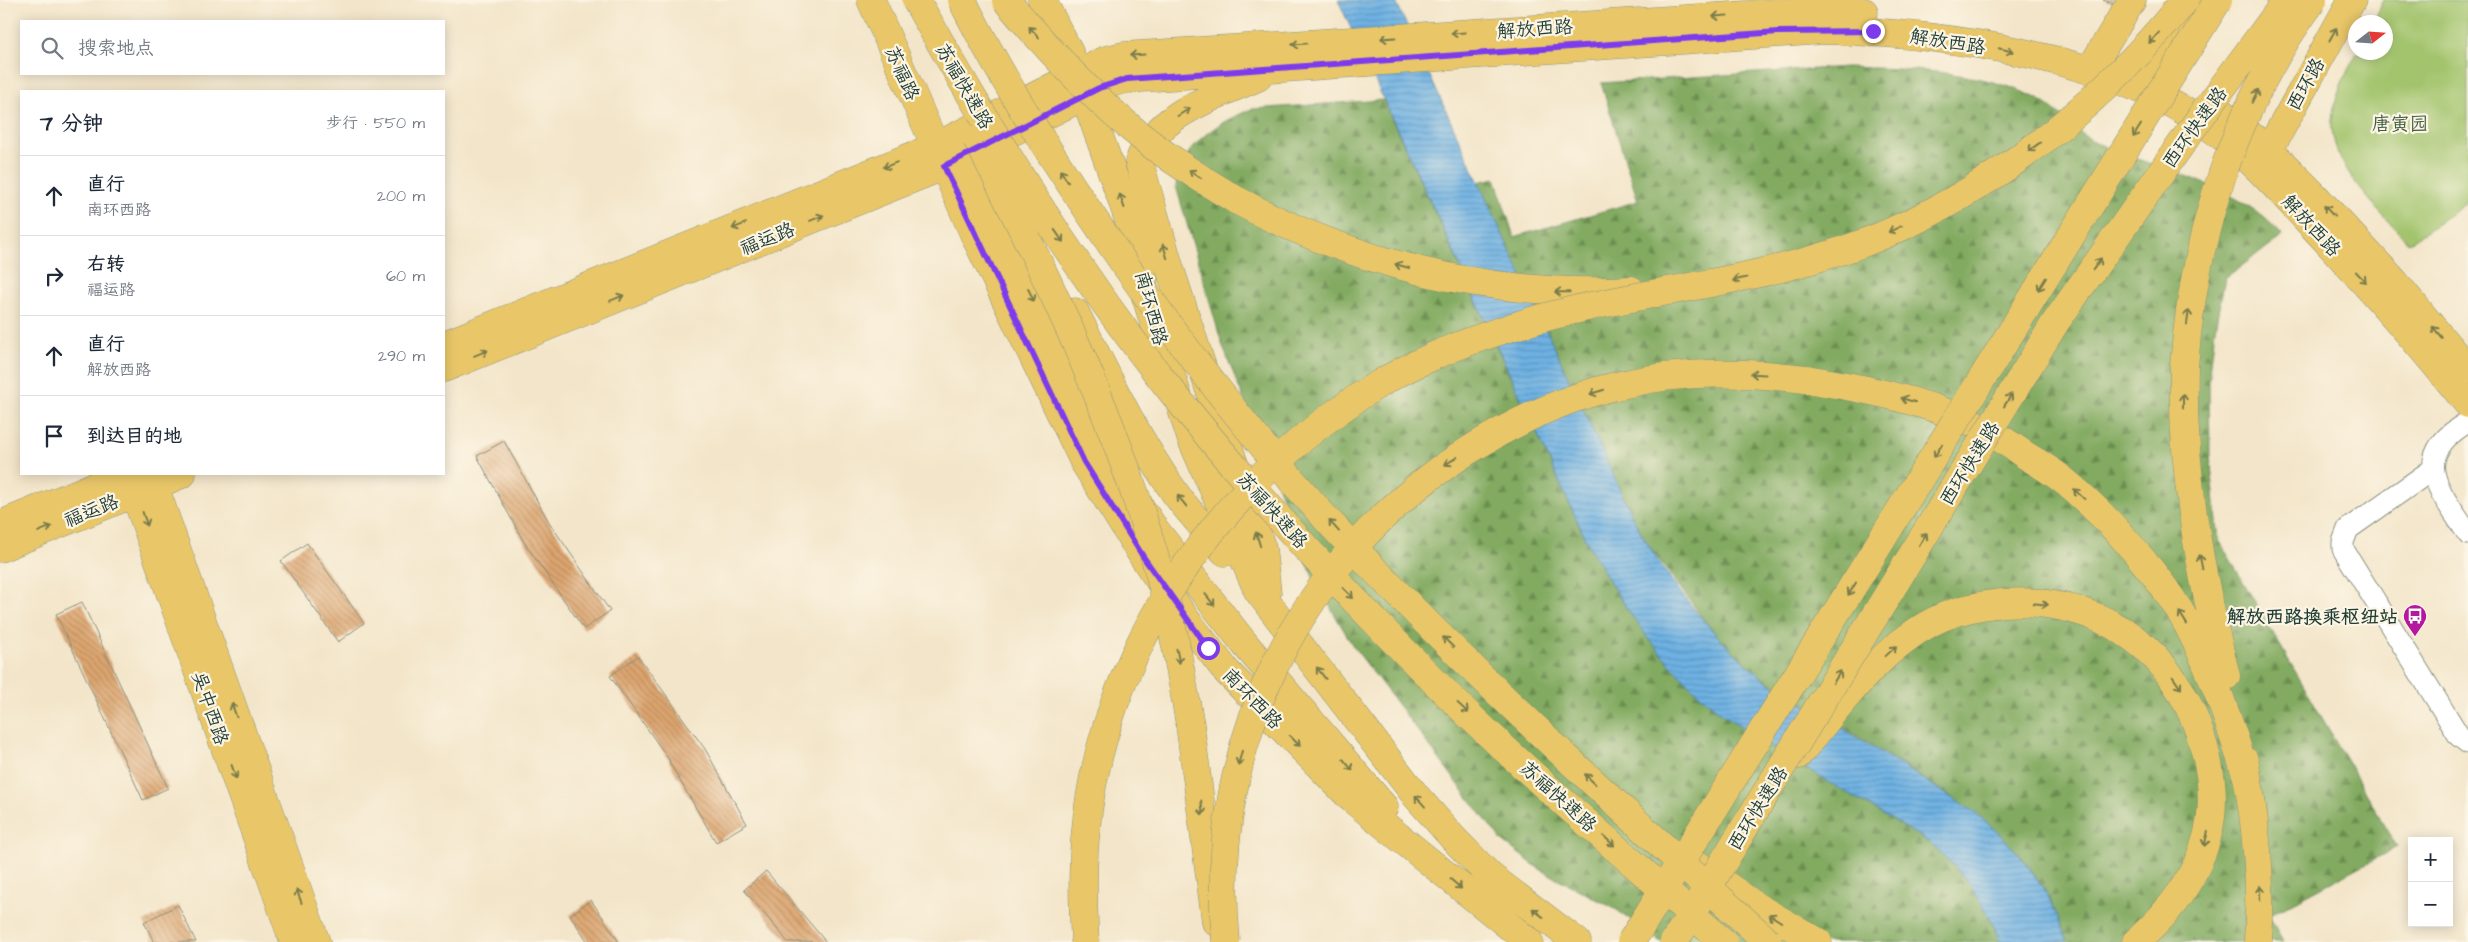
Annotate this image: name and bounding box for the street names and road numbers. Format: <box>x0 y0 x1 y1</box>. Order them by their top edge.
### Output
street label: 解放西路 <box>1496 13 1574 46</box>
street label: 解放西路 <box>1908 23 1987 62</box>
street label: 苏福快速路 <box>928 39 999 135</box>
street label: 苏福路 <box>878 42 926 105</box>
street label: 西环路 <box>2281 53 2332 116</box>
street label: 西环快速路 <box>2156 82 2234 174</box>
street label: 解放西路 <box>2275 189 2347 263</box>
street label: 福运路 <box>736 216 799 263</box>
street label: 南环西路 <box>1128 268 1173 349</box>
street label: 西环快速路 <box>1934 416 2007 511</box>
street label: 苏福快速路 <box>1230 467 1314 555</box>
street label: 福运路 <box>60 488 123 535</box>
street label: 南环西路 <box>1216 662 1288 736</box>
street label: 吴中西路 <box>184 668 235 749</box>
street label: 苏福快速路 <box>1514 755 1602 839</box>
street label: 西环快速路 <box>1722 761 1795 856</box>

